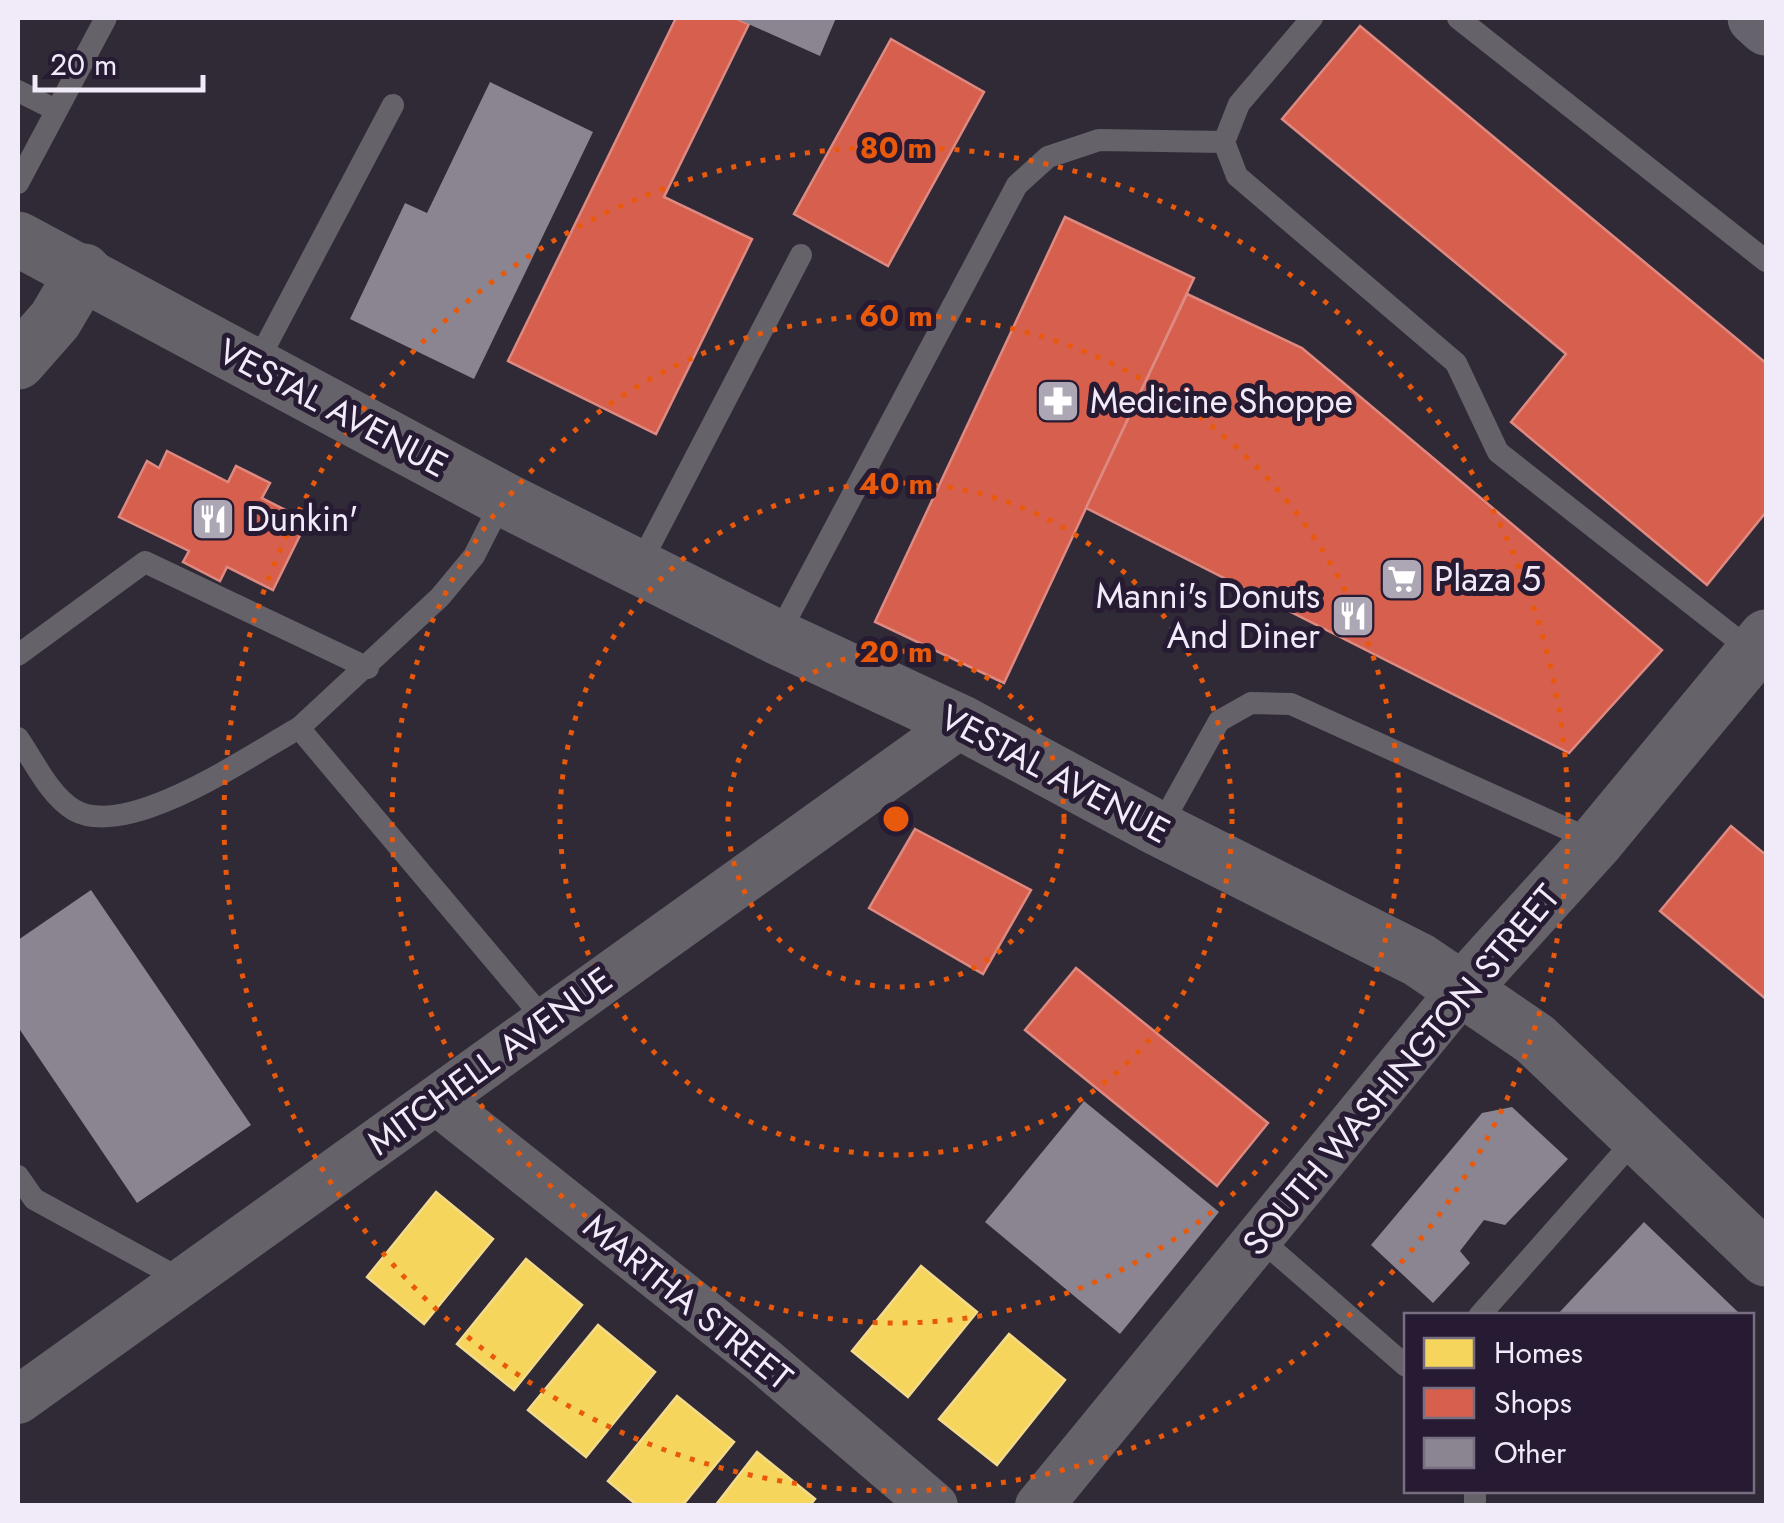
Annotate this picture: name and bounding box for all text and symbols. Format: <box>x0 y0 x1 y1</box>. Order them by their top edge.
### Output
scale bar <box>35 30 202 92</box>
text: 20 m <box>50 43 117 86</box>
text: 80 m <box>860 126 932 169</box>
text: 60 m <box>859 294 933 337</box>
street label: VESTAL AVENUE <box>209 326 457 490</box>
place label: Medicine Shoppe <box>1090 376 1353 426</box>
pharmacy icon: Medicine Shoppe <box>1035 378 1081 424</box>
text: 40 m <box>859 462 933 505</box>
place label: Dunkin' <box>246 494 358 544</box>
restaurant icon: Dunkin' <box>190 496 236 542</box>
place label: Plaza 5 <box>1434 554 1541 604</box>
supermarket icon: Plaza 5 <box>1379 556 1425 602</box>
place label: Manni's Donuts And Diner <box>1096 571 1320 661</box>
restaurant icon: Manni's Donuts And Diner <box>1330 593 1376 639</box>
text: 20 m <box>859 630 933 673</box>
street label: VESTAL AVENUE <box>931 692 1179 856</box>
centre of rings <box>878 801 914 837</box>
street label: SOUTH WASHINGTON STREET <box>1231 874 1571 1266</box>
street label: MITCHELL AVENUE <box>357 955 623 1167</box>
street label: MARTHA STREET <box>573 1202 803 1402</box>
legend <box>1404 1313 1754 1493</box>
text: Homes <box>1494 1331 1583 1374</box>
text: Shops <box>1494 1381 1572 1424</box>
text: Other <box>1494 1431 1567 1474</box>

